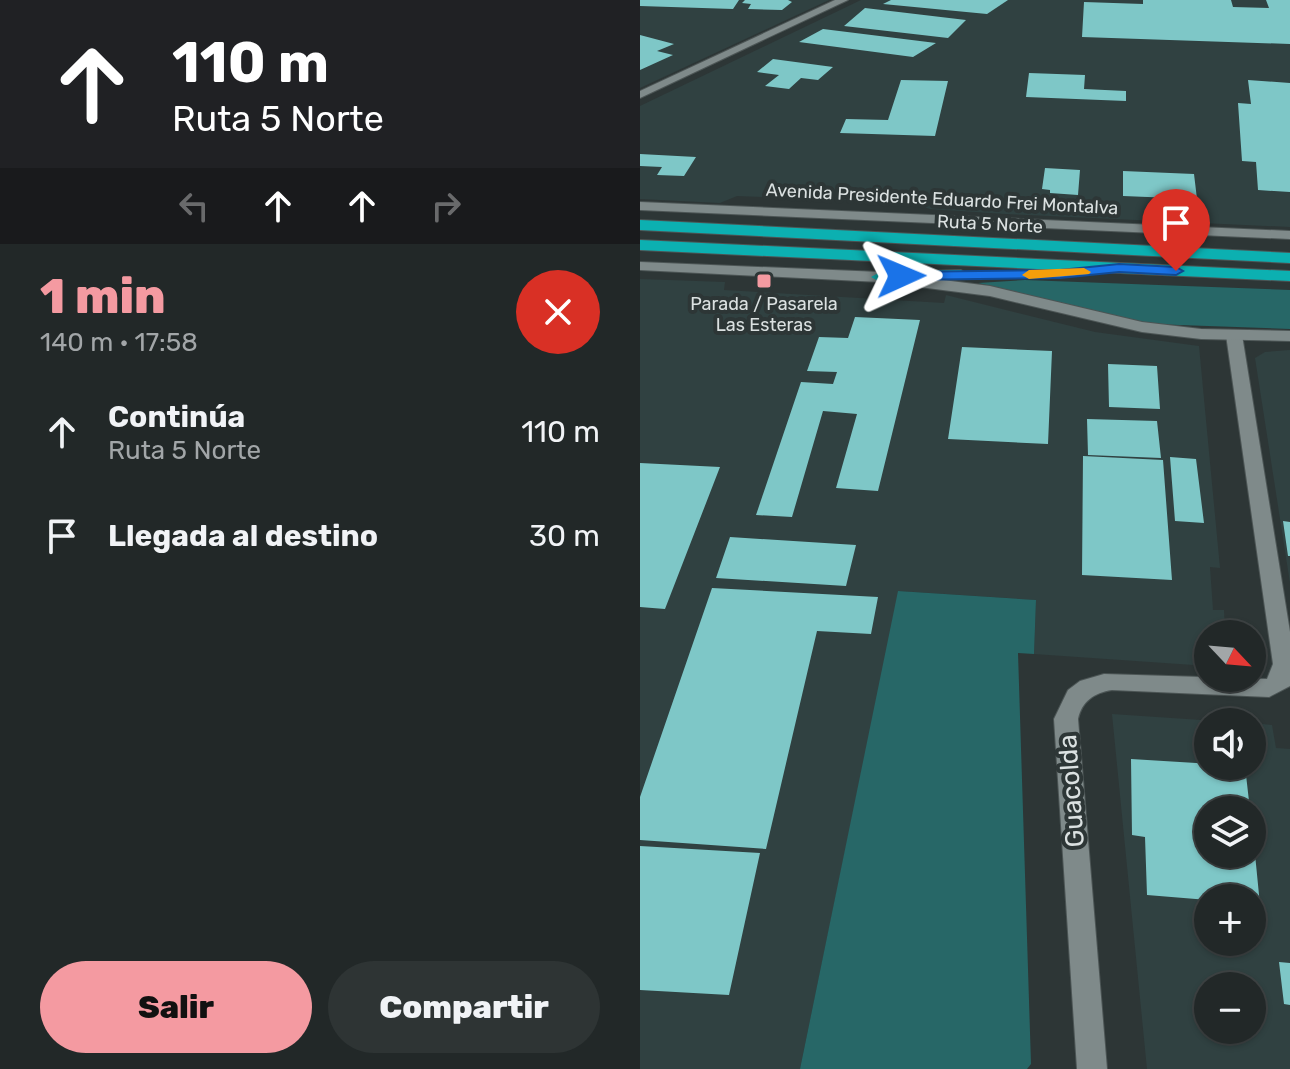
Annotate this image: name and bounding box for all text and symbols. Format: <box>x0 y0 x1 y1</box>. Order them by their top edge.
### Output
text: 110 m <box>172 30 329 96</box>
icon: ahead <box>40 32 144 136</box>
text: Ruta 5 Norte <box>172 97 384 140</box>
street label: Avenida Presidente Eduardo Frei Montalva <box>765 179 1119 219</box>
icon: left <box>172 184 216 228</box>
icon: ahead <box>256 184 300 228</box>
icon: ahead <box>340 184 384 228</box>
icon: right <box>424 184 468 228</box>
pin <box>1142 189 1210 271</box>
icon: arrive <box>1154 201 1198 245</box>
street label: Ruta 5 Norte <box>937 210 1043 238</box>
position arrow <box>859 234 943 318</box>
text: 1 min <box>40 268 166 325</box>
button: close <box>516 270 600 354</box>
marker: Parada / Pasarela Las Esteras <box>755 272 773 290</box>
place label: Parada / Pasarela Las Esteras <box>690 293 838 336</box>
text: 140 m · 17:58 <box>40 327 198 358</box>
text: Continúa <box>108 399 245 435</box>
icon: ahead <box>40 410 84 454</box>
text: 110 m <box>521 414 600 450</box>
text: Ruta 5 Norte <box>108 435 261 466</box>
icon: arrive <box>40 514 84 558</box>
text: Llegada al destino <box>108 518 378 554</box>
text: 30 m <box>529 518 600 554</box>
north arrow <box>1194 620 1266 692</box>
map controls <box>1194 620 1266 1044</box>
button: sound <box>1194 708 1266 780</box>
street label: Guacolda <box>1052 733 1091 848</box>
button: layers <box>1194 796 1266 868</box>
button: + <box>1194 884 1266 956</box>
button: Salir <box>40 961 312 1053</box>
button: Compartir <box>328 961 600 1053</box>
button: − <box>1194 972 1266 1044</box>

